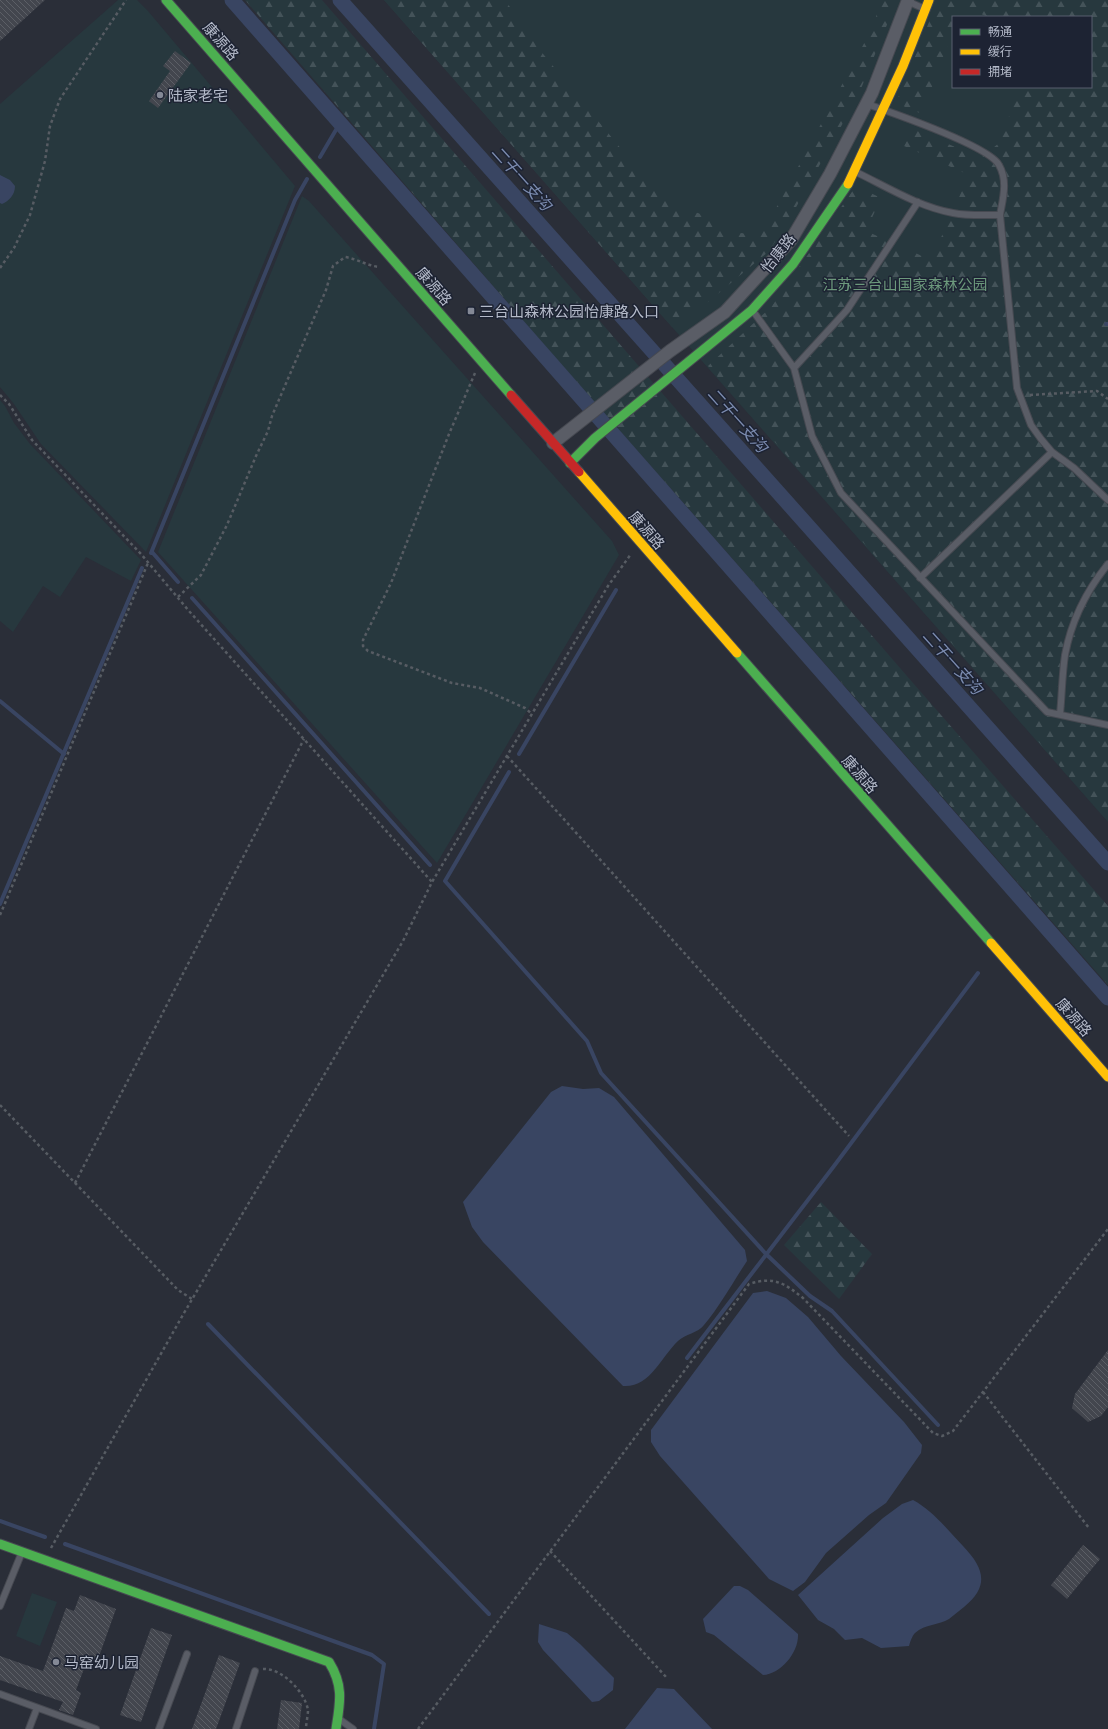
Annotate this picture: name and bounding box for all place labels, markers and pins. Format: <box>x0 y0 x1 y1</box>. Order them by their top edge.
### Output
place label: 陆家老宅 <box>168 86 228 105</box>
marker: 陆家老宅 <box>155 90 165 100</box>
place label: 三台山森林公园怡康路入口 <box>479 302 659 321</box>
marker: 三台山森林公园怡康路入口 <box>466 306 476 316</box>
place label: 马窑幼儿园 <box>64 1653 139 1672</box>
marker: 马窑幼儿园 <box>51 1657 61 1667</box>

